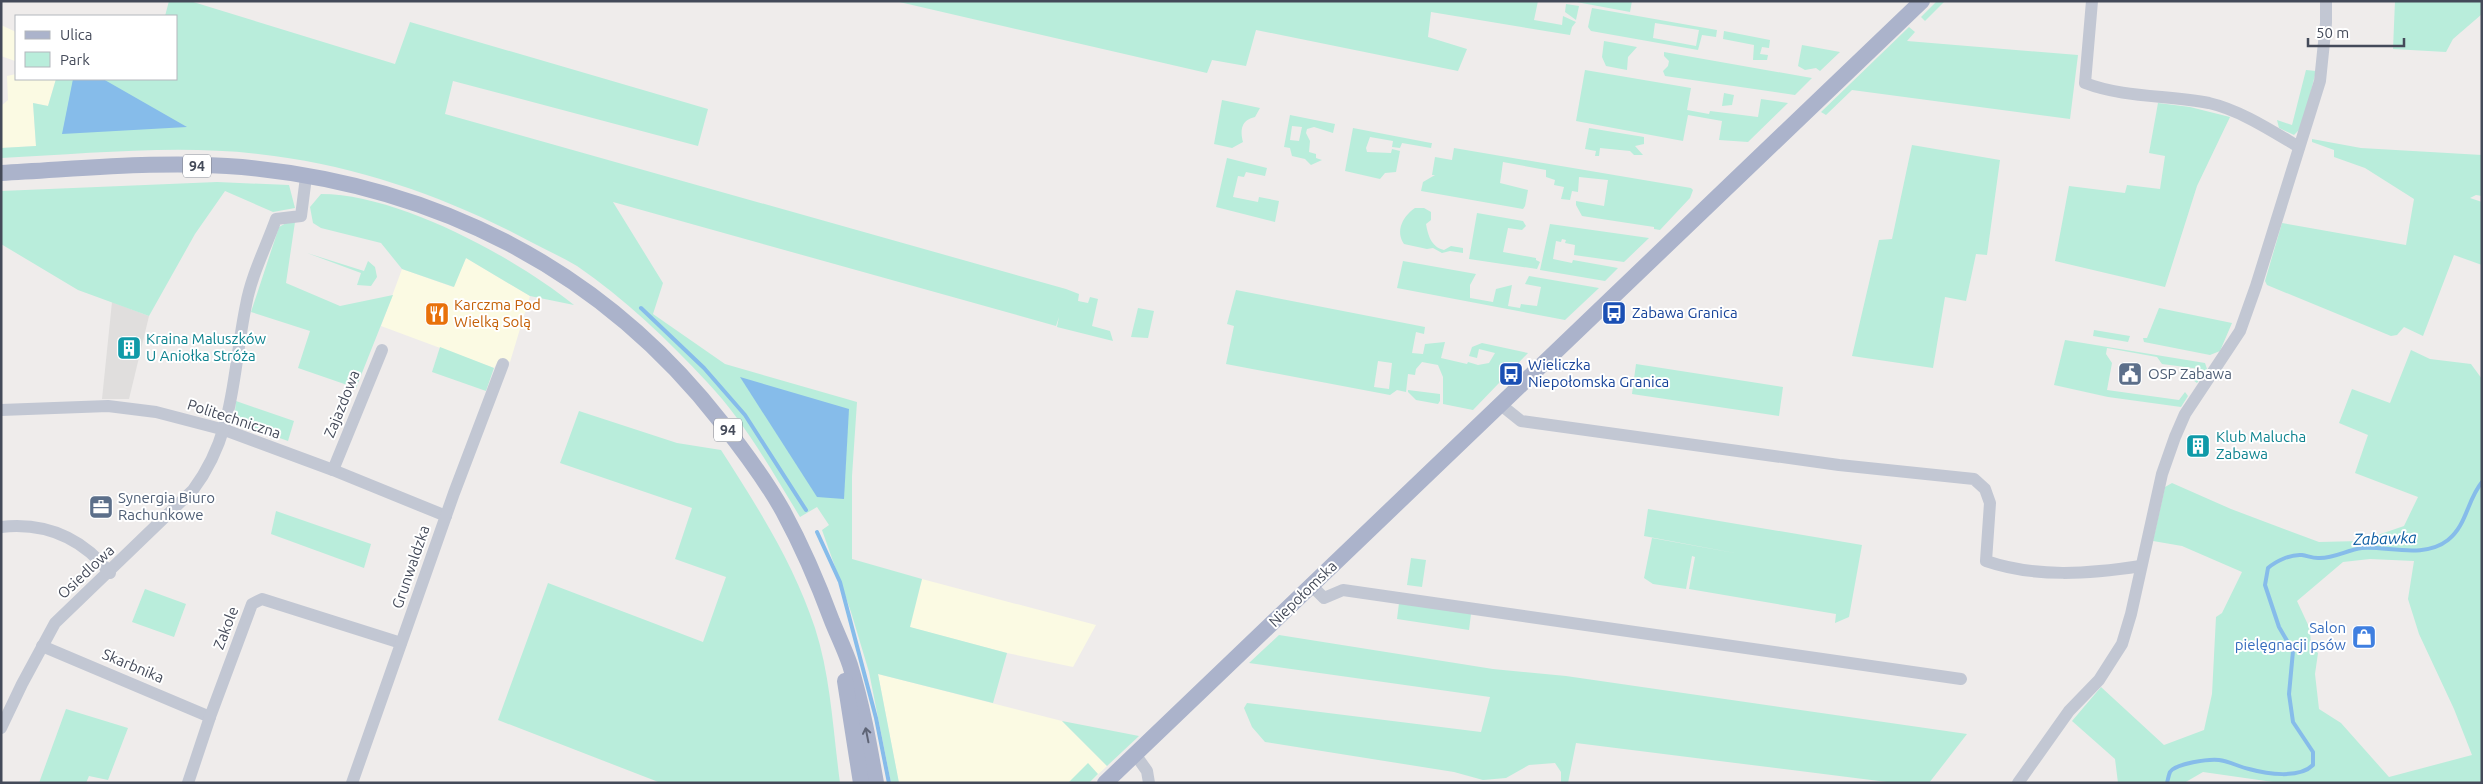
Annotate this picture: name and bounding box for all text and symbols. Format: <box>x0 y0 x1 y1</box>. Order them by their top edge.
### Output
legend <box>15 15 178 80</box>
scale bar <box>2308 15 2404 47</box>
text: 50 m <box>2316 24 2349 41</box>
text: Ulica <box>60 26 92 43</box>
text: Park <box>60 51 90 68</box>
road number: 94 <box>183 154 211 178</box>
place label: Karczma Pod Wielką Solą <box>454 296 541 330</box>
bus stop icon: Zabawa Granica <box>1601 300 1627 326</box>
restaurant icon: Karczma Pod Wielką Solą <box>424 301 450 327</box>
place label: Zabawa Granica <box>1632 304 1738 321</box>
place label: Kraina Maluszków U Aniołka Stróża <box>146 330 267 364</box>
building icon: Kraina Maluszków U Aniołka Stróża <box>116 335 142 361</box>
place label: Wieliczka Niepołomska Granica <box>1528 356 1669 390</box>
bus stop icon: Wieliczka Niepołomska Granica <box>1498 361 1524 387</box>
public building icon: OSP Zabawa <box>2117 361 2143 387</box>
place label: OSP Zabawa <box>2148 365 2232 382</box>
street label: Zajazdowa <box>320 368 363 440</box>
street label: Politechniczna <box>185 395 283 442</box>
road number: 94 <box>714 418 742 442</box>
place label: Klub Malucha Zabawa <box>2216 428 2306 462</box>
building icon: Klub Malucha Zabawa <box>2185 433 2211 459</box>
place label: Synergia Biuro Rachunkowe <box>118 489 215 523</box>
office icon: Synergia Biuro Rachunkowe <box>88 494 114 520</box>
street label: Grunwaldzka <box>388 523 433 611</box>
water label: Zabawka <box>2352 528 2417 548</box>
street label: Osiedlowa <box>54 541 117 602</box>
street label: Niepołomska <box>1265 557 1340 630</box>
street label: Zakole <box>210 604 241 652</box>
place label: Salon pielęgnacji psów <box>2235 619 2346 653</box>
shop icon: Salon pielęgnacji psów <box>2351 624 2377 650</box>
street label: Skarbnika <box>100 645 166 686</box>
one-way arrow <box>862 727 872 743</box>

